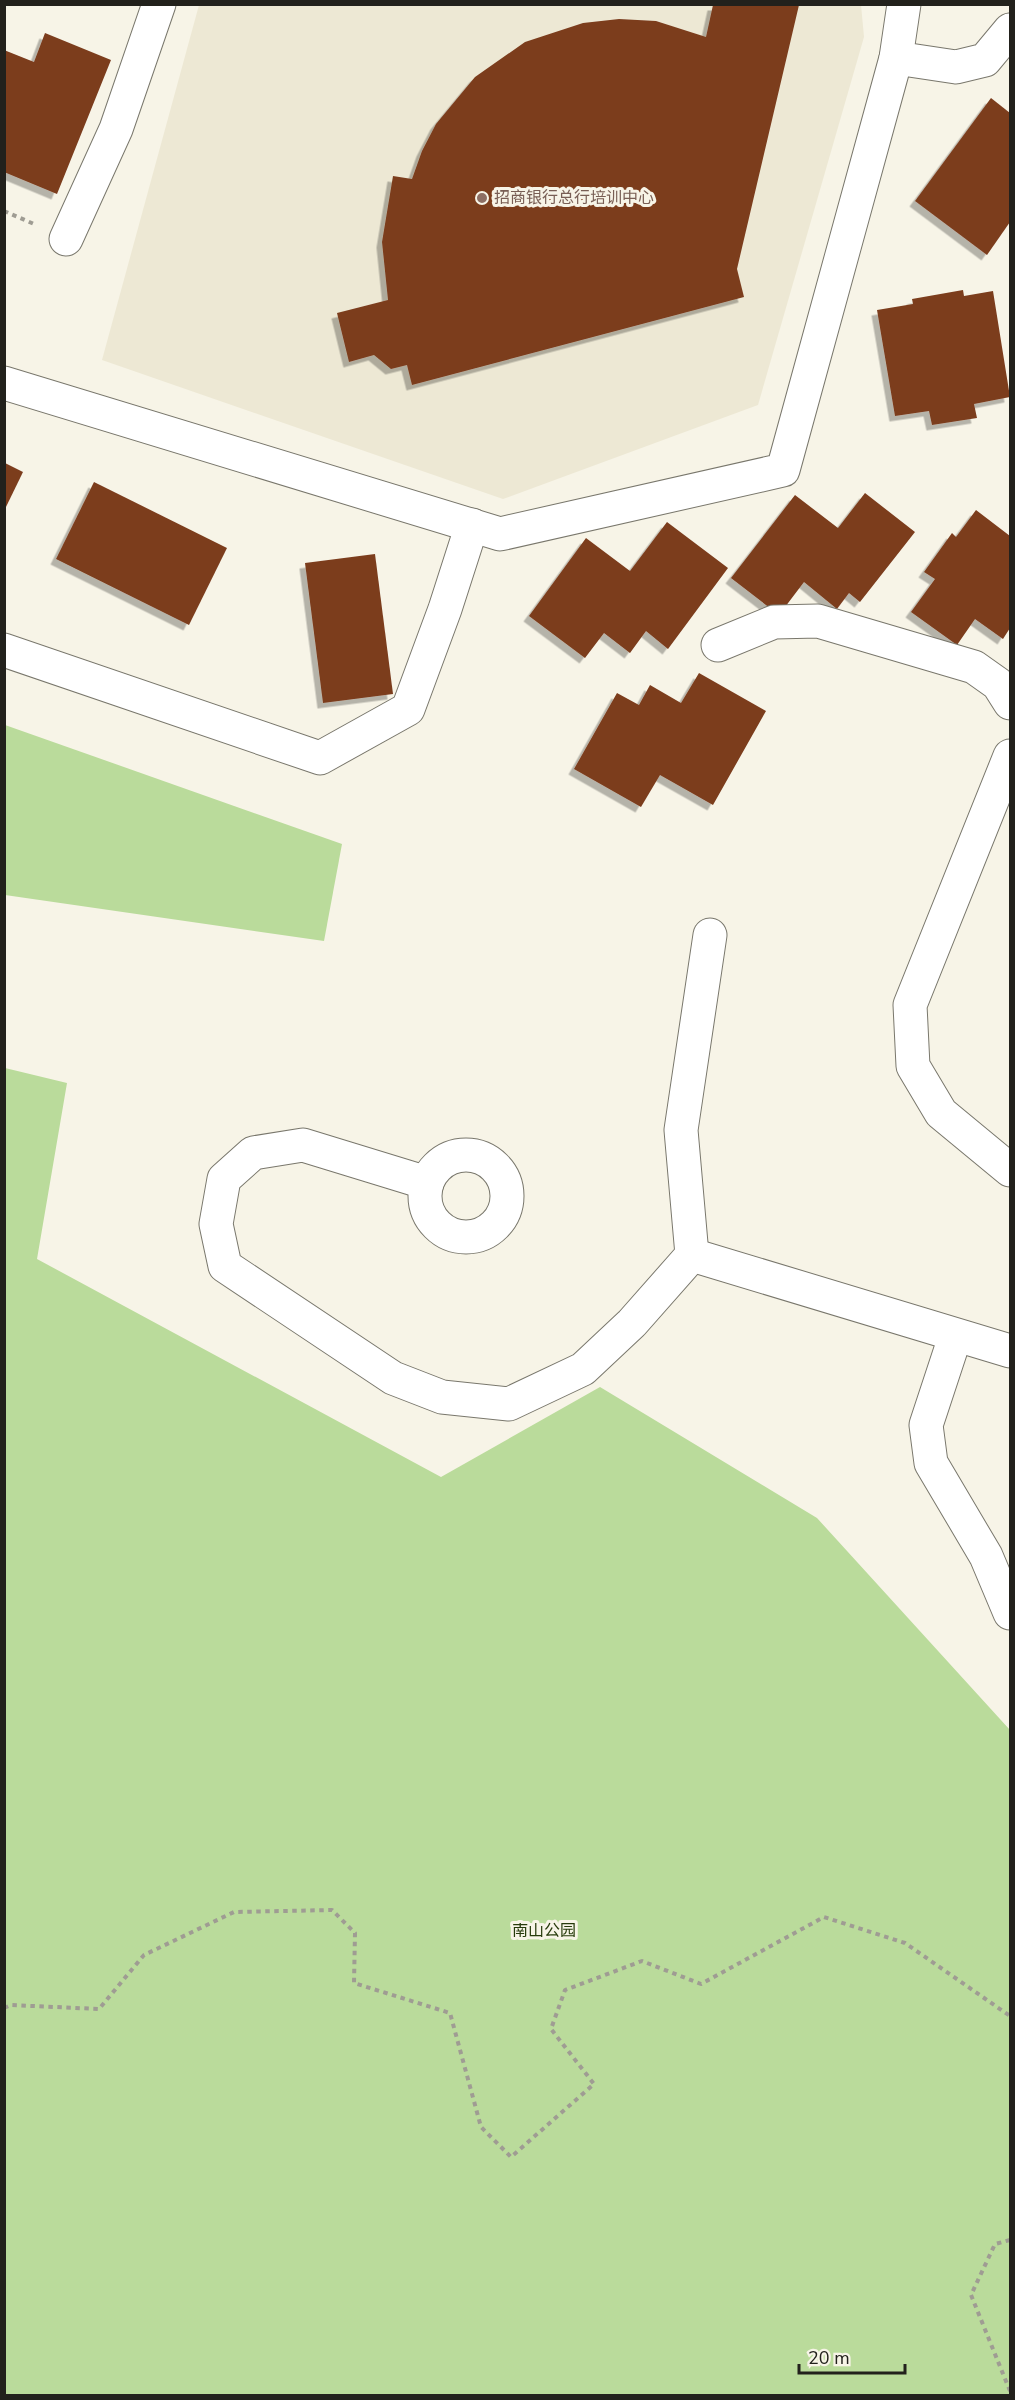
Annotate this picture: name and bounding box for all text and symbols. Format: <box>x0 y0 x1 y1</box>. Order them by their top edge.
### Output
place label: 招商银行总行培训中心 <box>494 187 654 209</box>
marker: 招商银行总行培训中心 <box>475 191 489 205</box>
park label: 南山公园 <box>512 1920 576 1942</box>
scale bar <box>799 2337 906 2375</box>
text: 20 m <box>808 2346 850 2370</box>

